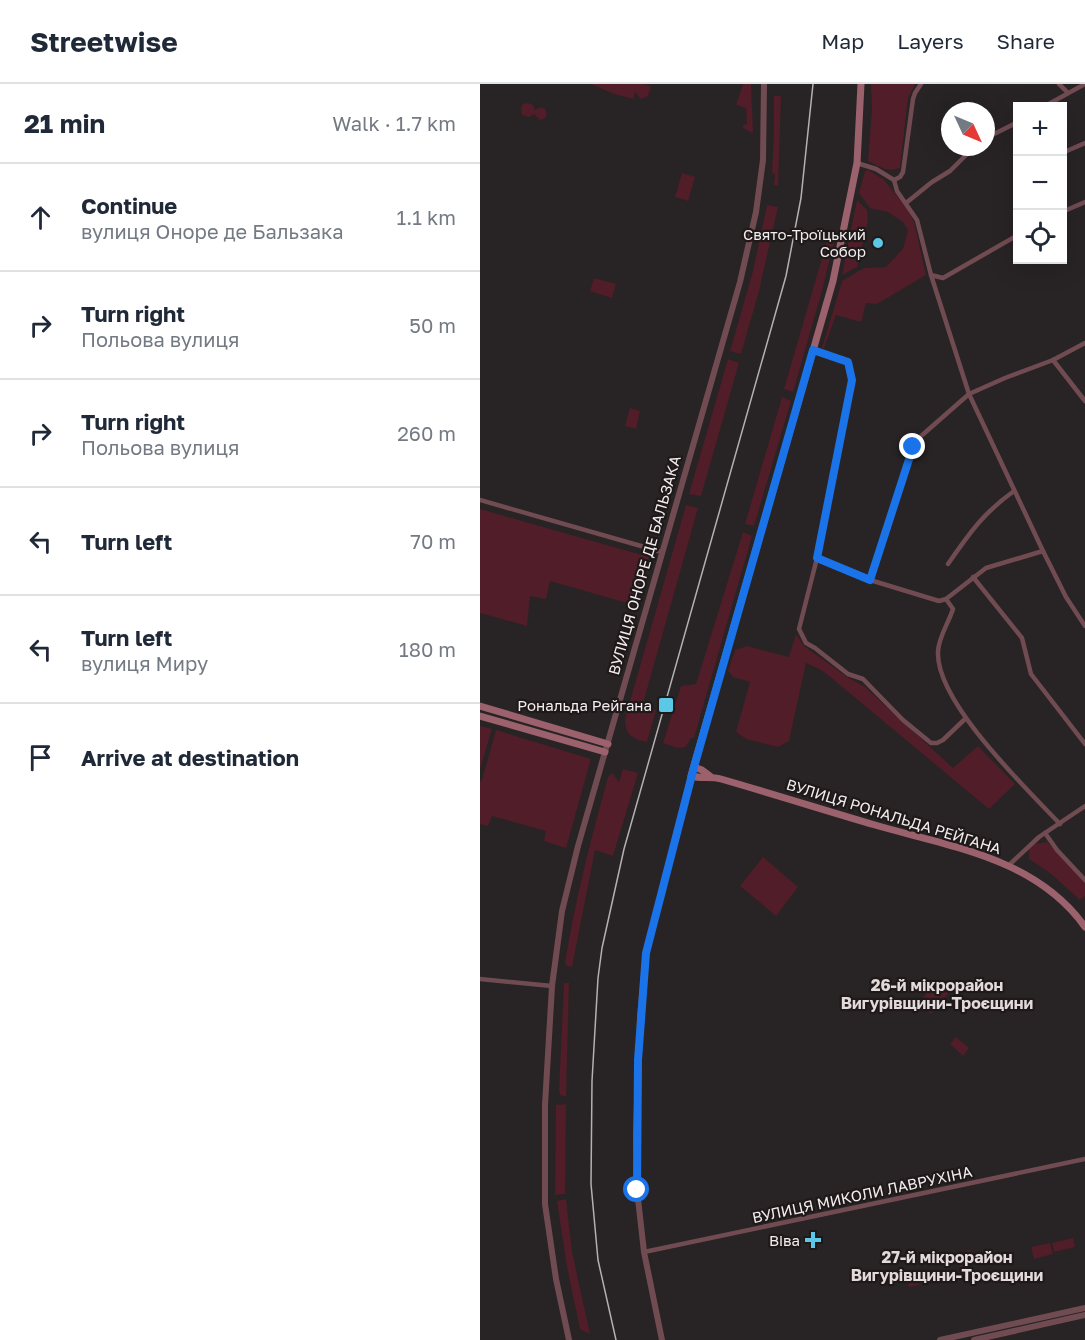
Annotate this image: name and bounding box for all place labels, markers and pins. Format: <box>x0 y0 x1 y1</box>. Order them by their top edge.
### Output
place label: Свято-Троїцький Собор <box>743 225 866 260</box>
marker: Свято-Троїцький Собор <box>871 236 885 250</box>
place label: Рональда Рейгана <box>517 696 652 714</box>
marker: Рональда Рейгана <box>657 696 675 714</box>
place label: Віва <box>769 1231 800 1249</box>
marker: Віва <box>804 1231 822 1249</box>

